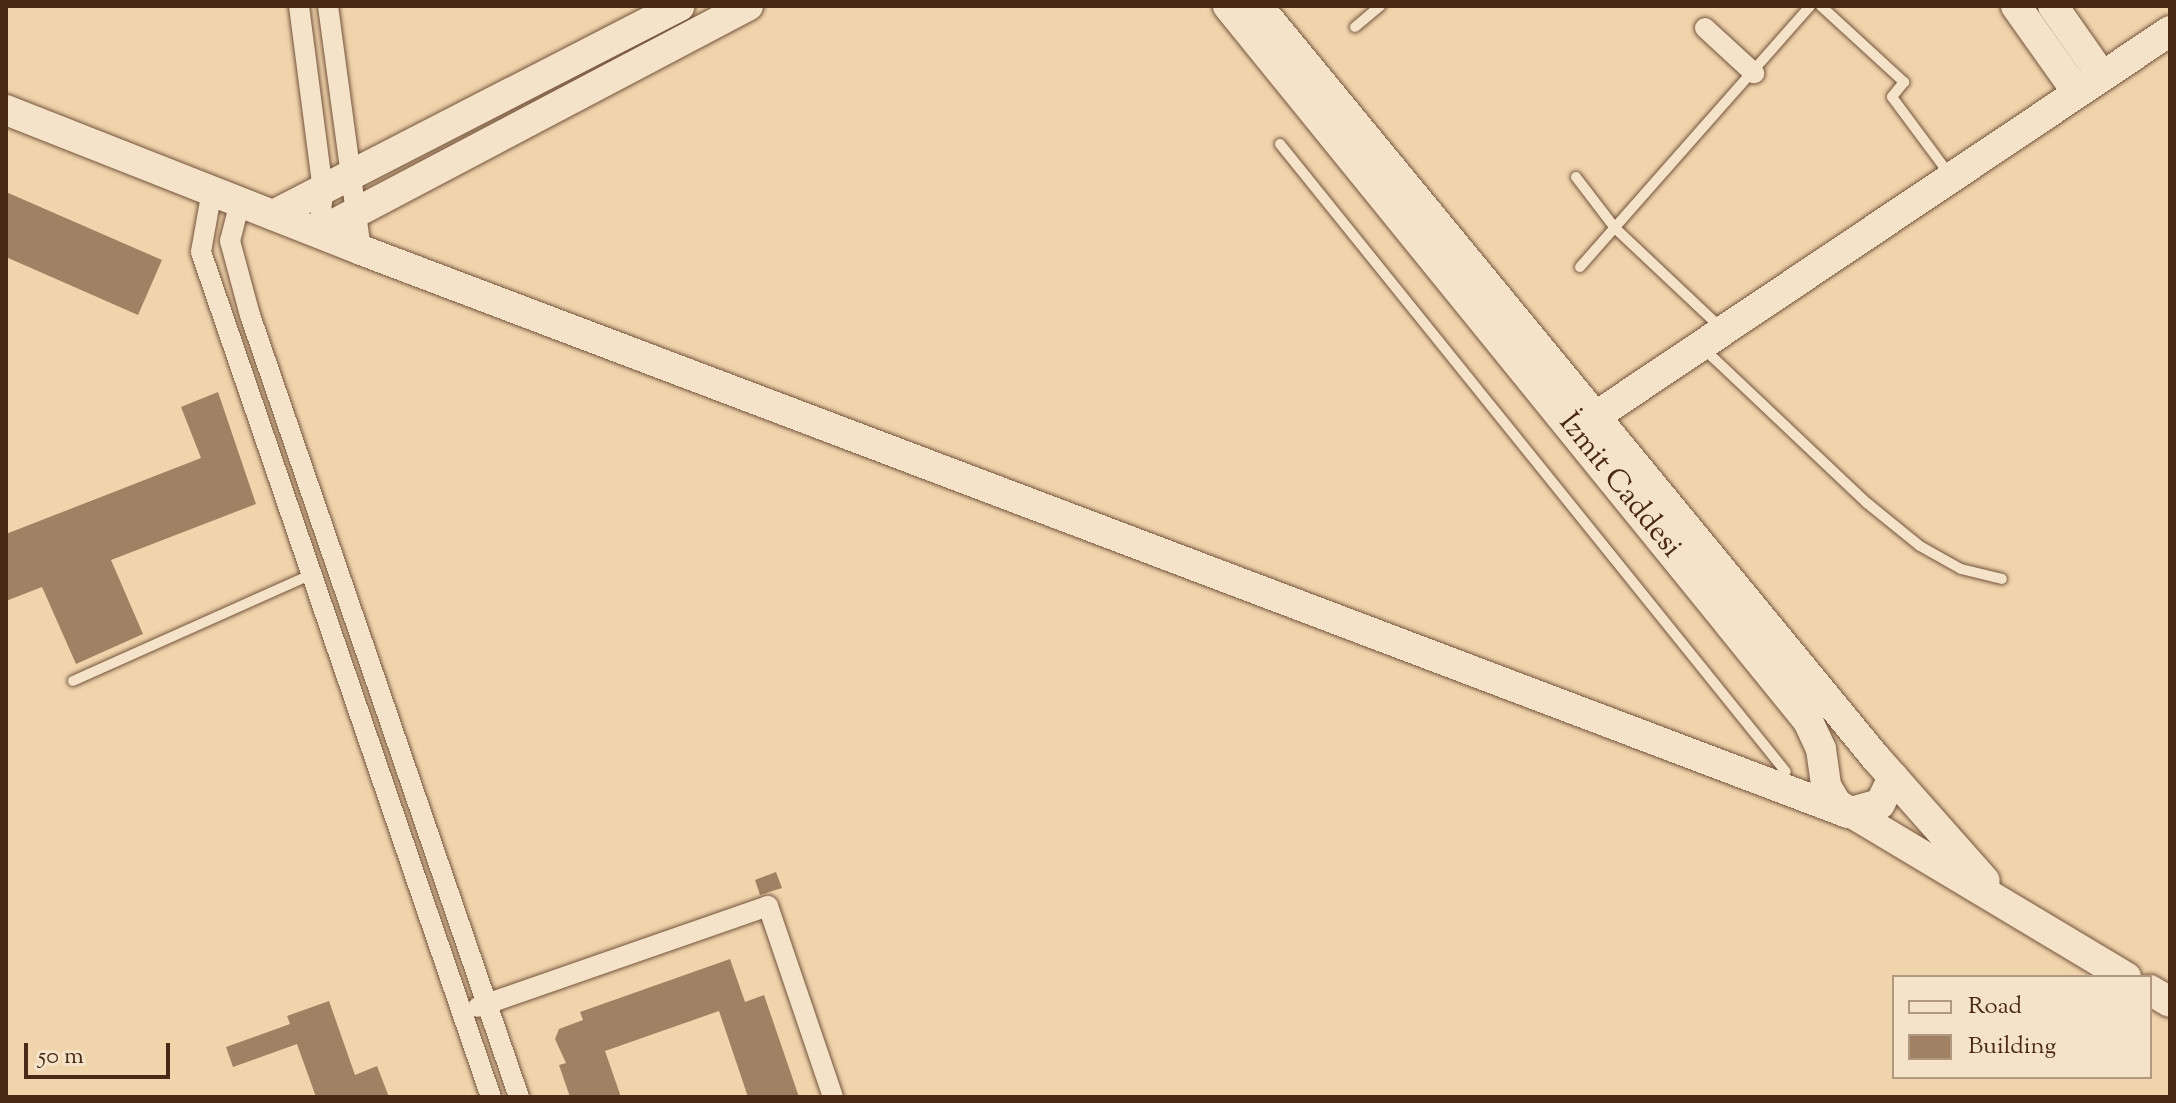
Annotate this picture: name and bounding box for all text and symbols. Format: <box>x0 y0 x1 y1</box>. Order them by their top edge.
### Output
street label: İzmit Caddesi <box>1550 406 1688 566</box>
legend <box>1892 975 2152 1079</box>
text: Road <box>1968 990 2022 1024</box>
scale bar <box>28 1027 174 1077</box>
text: Building <box>1968 1030 2056 1064</box>
text: 50 m <box>38 1040 84 1074</box>

